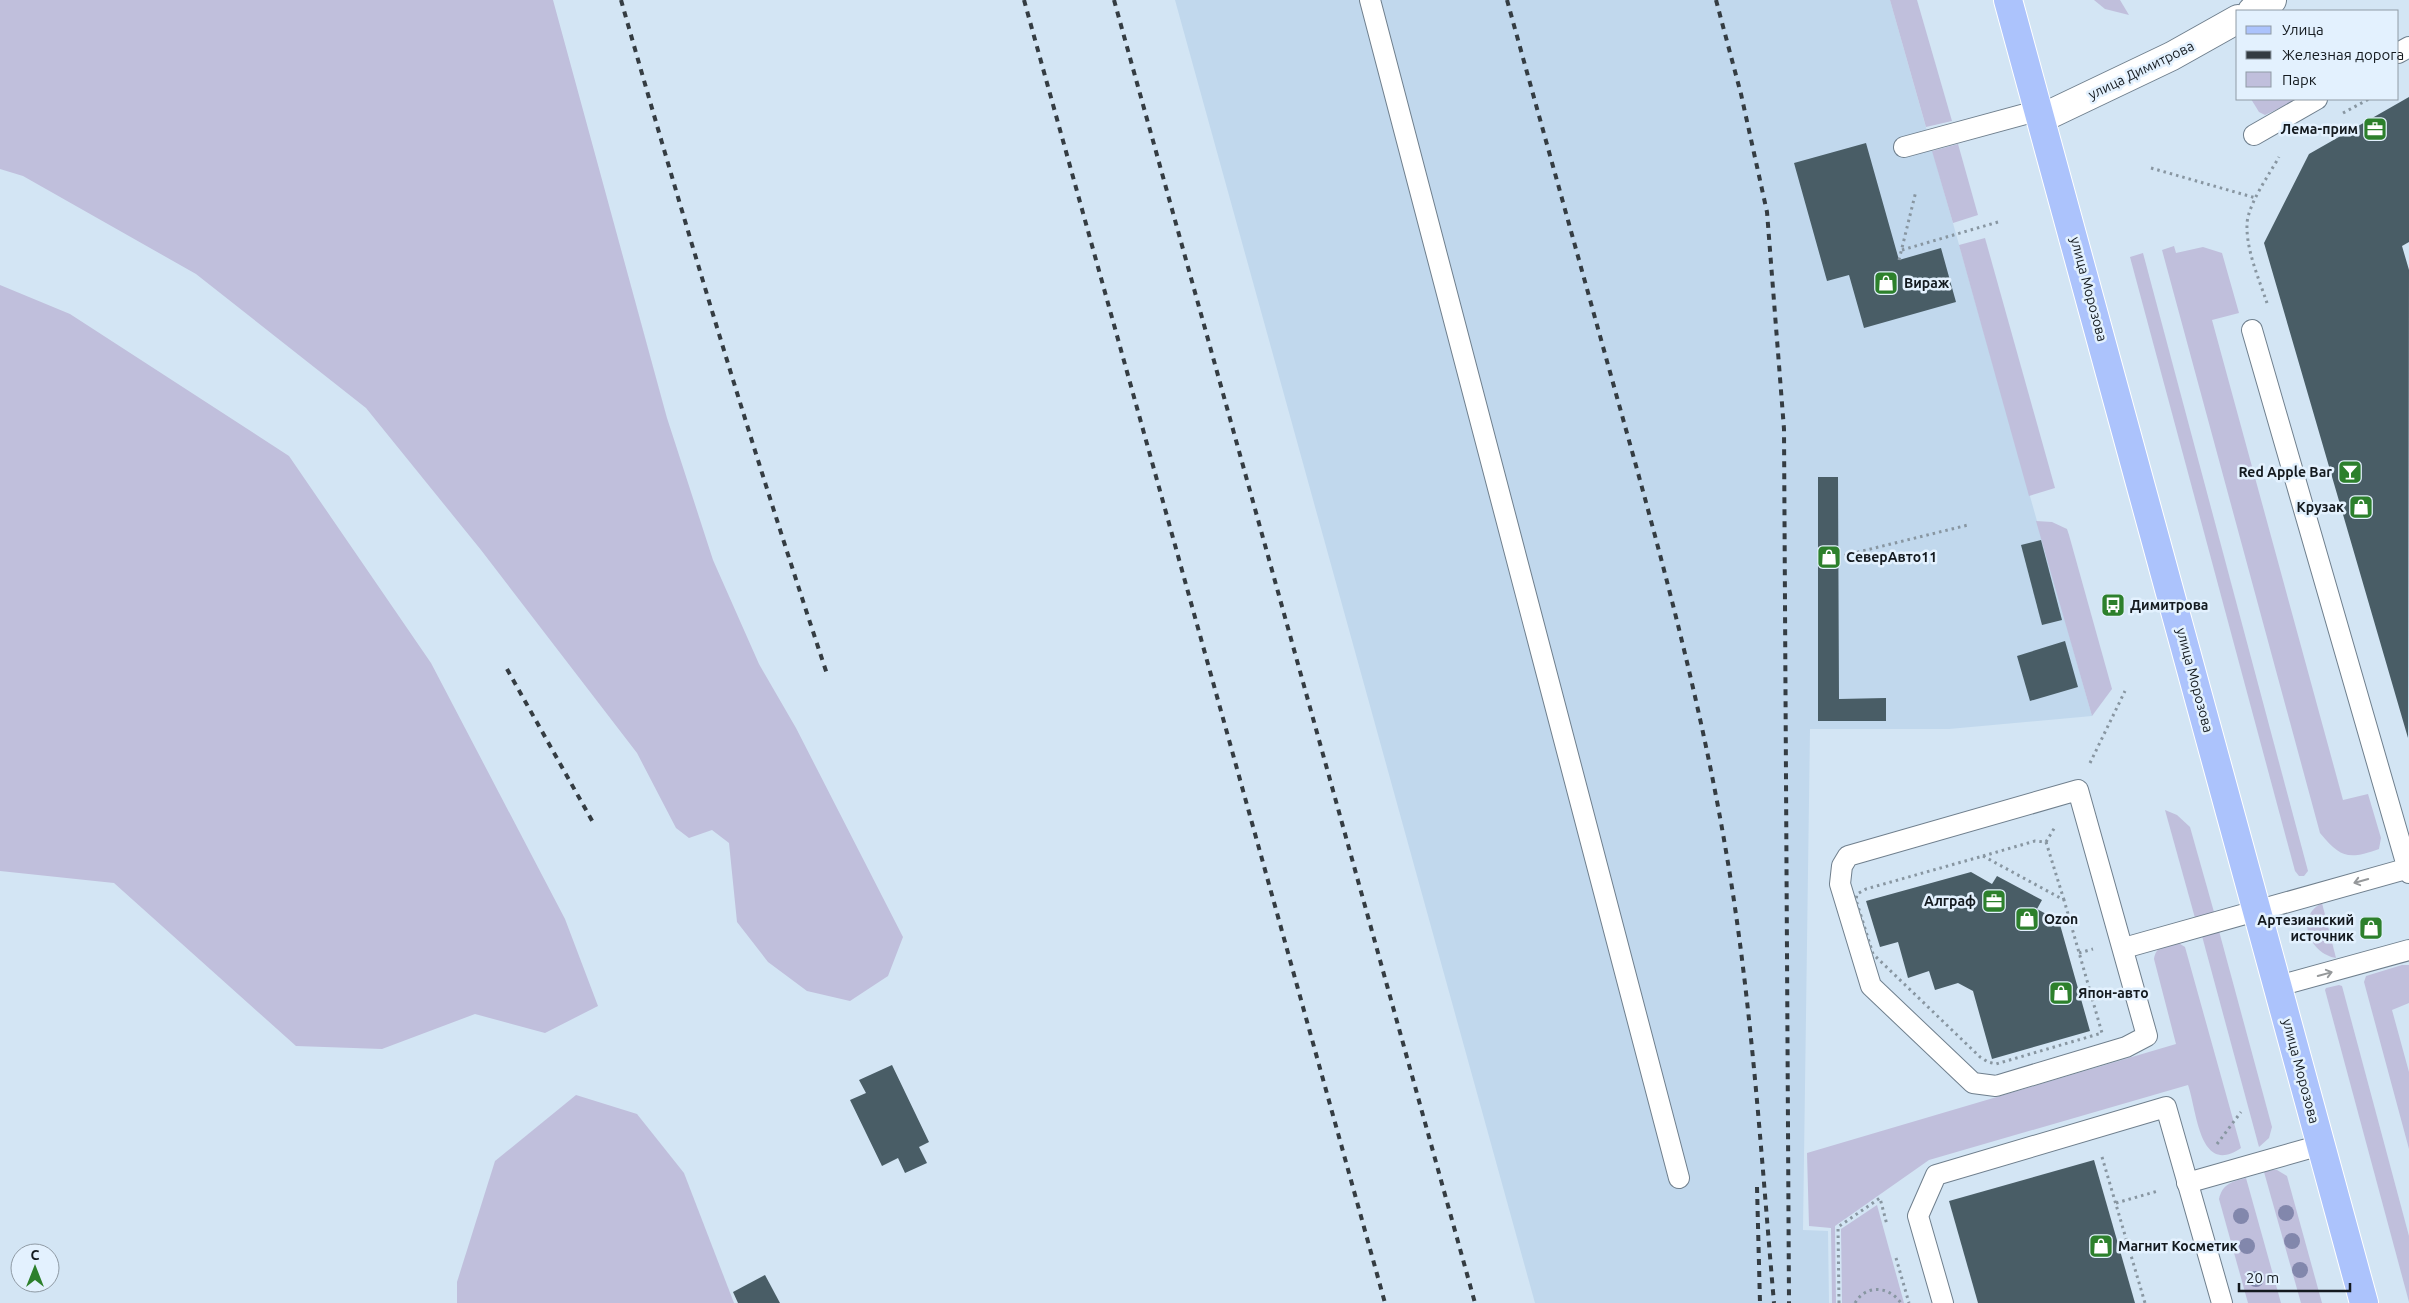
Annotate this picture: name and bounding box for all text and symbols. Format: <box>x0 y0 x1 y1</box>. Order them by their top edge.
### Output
legend <box>2236 10 2399 100</box>
text: Улица <box>2282 21 2324 38</box>
street label: улица Димитрова <box>2086 37 2196 103</box>
text: Железная дорога <box>2282 46 2404 63</box>
text: Парк <box>2282 71 2317 88</box>
office icon: Лема-прим <box>2362 116 2388 142</box>
place label: Лема-прим <box>2280 121 2358 137</box>
street label: улица Морозова <box>2067 235 2111 343</box>
shop icon: Вираж <box>1873 270 1899 296</box>
place label: Вираж <box>1904 275 1950 291</box>
bar icon: Red Apple Bar <box>2337 459 2363 485</box>
place label: Red Apple Bar <box>2238 464 2332 480</box>
shop icon: Крузак <box>2348 494 2374 520</box>
place label: Крузак <box>2296 499 2344 515</box>
shop icon: СеверАвто11 <box>1816 544 1842 570</box>
place label: СеверАвто11 <box>1846 549 1937 565</box>
bus stop icon: Димитрова <box>2100 592 2126 618</box>
place label: Димитрова <box>2130 597 2208 613</box>
street label: улица Морозова <box>2173 626 2217 734</box>
one-way arrow <box>2353 877 2369 887</box>
office icon: Алграф <box>1981 888 2007 914</box>
place label: Алграф <box>1924 893 1976 909</box>
shop icon: Ozon <box>2014 906 2040 932</box>
place label: Ozon <box>2044 911 2078 927</box>
place label: Артезианский источник <box>2257 912 2354 944</box>
shop icon: Артезианский источник <box>2358 915 2384 941</box>
one-way arrow <box>2317 968 2333 978</box>
shop icon: Япон-авто <box>2048 980 2074 1006</box>
place label: Япон-авто <box>2078 985 2149 1001</box>
street label: улица Морозова <box>2279 1017 2323 1125</box>
shop icon: Магнит Косметик <box>2088 1233 2114 1259</box>
place label: Магнит Косметик <box>2118 1238 2238 1254</box>
north arrow <box>10 1243 60 1293</box>
text: С <box>31 1247 40 1263</box>
scale bar <box>2239 1260 2350 1292</box>
text: 20 m <box>2246 1269 2279 1286</box>

